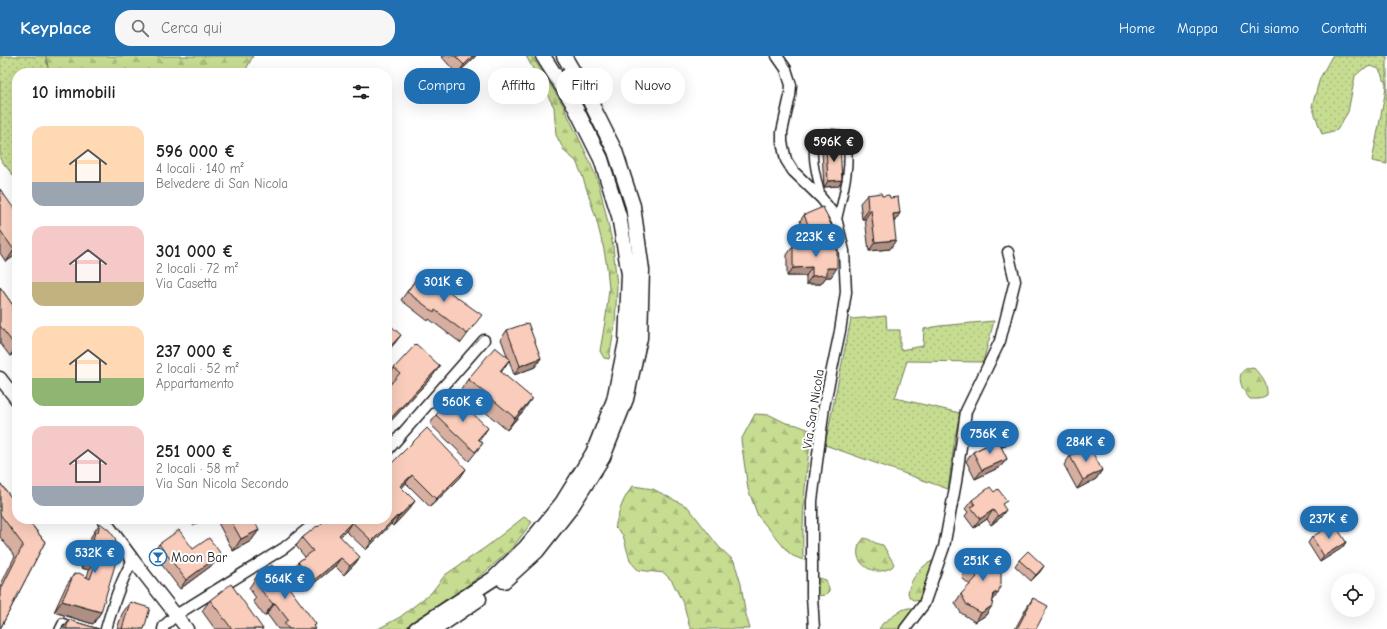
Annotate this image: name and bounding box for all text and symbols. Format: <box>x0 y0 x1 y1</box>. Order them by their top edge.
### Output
search box <box>115 10 395 46</box>
text: Keyplace <box>20 17 91 39</box>
icon: search <box>129 17 151 39</box>
text: Cerca qui <box>161 19 222 37</box>
text: Home <box>1119 20 1155 37</box>
text: Mappa <box>1177 20 1218 37</box>
text: Chi siamo <box>1240 20 1299 37</box>
text: Contatti <box>1321 20 1367 37</box>
chip: Compra <box>404 68 480 104</box>
chip: Affitta <box>488 68 549 104</box>
chip: Filtri <box>557 68 613 104</box>
chip: Nuovo <box>621 68 685 104</box>
icon: filters <box>350 81 372 103</box>
text: 10 immobili <box>32 83 116 102</box>
pin: 596K € <box>801 129 867 163</box>
text: 596K € <box>813 134 855 149</box>
icon: home <box>64 142 112 190</box>
text: 596 000 € <box>156 142 236 161</box>
text: 4 locali · 140 m² <box>156 161 244 176</box>
text: Belvedere di San Nicola <box>156 176 288 191</box>
pin: 223K € <box>783 224 849 258</box>
text: 223K € <box>796 229 836 244</box>
icon: home <box>64 242 112 290</box>
text: 301 000 € <box>156 242 234 261</box>
text: 2 locali · 72 m² <box>156 261 238 276</box>
pin: 301K € <box>411 269 477 303</box>
text: 301K € <box>424 274 464 289</box>
text: Via Casetta <box>156 276 217 291</box>
icon: home <box>64 342 112 390</box>
text: 237 000 € <box>156 342 234 361</box>
text: 2 locali · 52 m² <box>156 361 239 376</box>
street label: Via San Nicola <box>799 368 827 450</box>
text: Appartamento <box>156 376 234 391</box>
pin: 560K € <box>430 389 496 423</box>
text: 560K € <box>442 394 484 409</box>
pin: 756K € <box>957 421 1023 455</box>
text: 756K € <box>970 426 1010 441</box>
pin: 284K € <box>1053 429 1119 463</box>
text: 284K € <box>1066 434 1106 449</box>
icon: home <box>64 442 112 490</box>
text: 251 000 € <box>156 442 233 461</box>
text: 2 locali · 58 m² <box>156 461 239 476</box>
text: Via San Nicola Secondo <box>156 476 289 491</box>
pin: 237K € <box>1296 506 1362 540</box>
text: 237K € <box>1309 511 1349 526</box>
pin: 532K € <box>62 540 128 574</box>
text: 532K € <box>75 545 115 560</box>
bar icon: Moon Bar <box>148 547 168 567</box>
pin: 251K € <box>950 548 1016 582</box>
place label: Moon Bar <box>171 550 228 565</box>
text: 251K € <box>963 553 1003 568</box>
pin: 564K € <box>252 566 318 600</box>
text: 564K € <box>265 571 305 586</box>
map controls <box>1331 573 1375 617</box>
button: locate <box>1331 573 1375 617</box>

